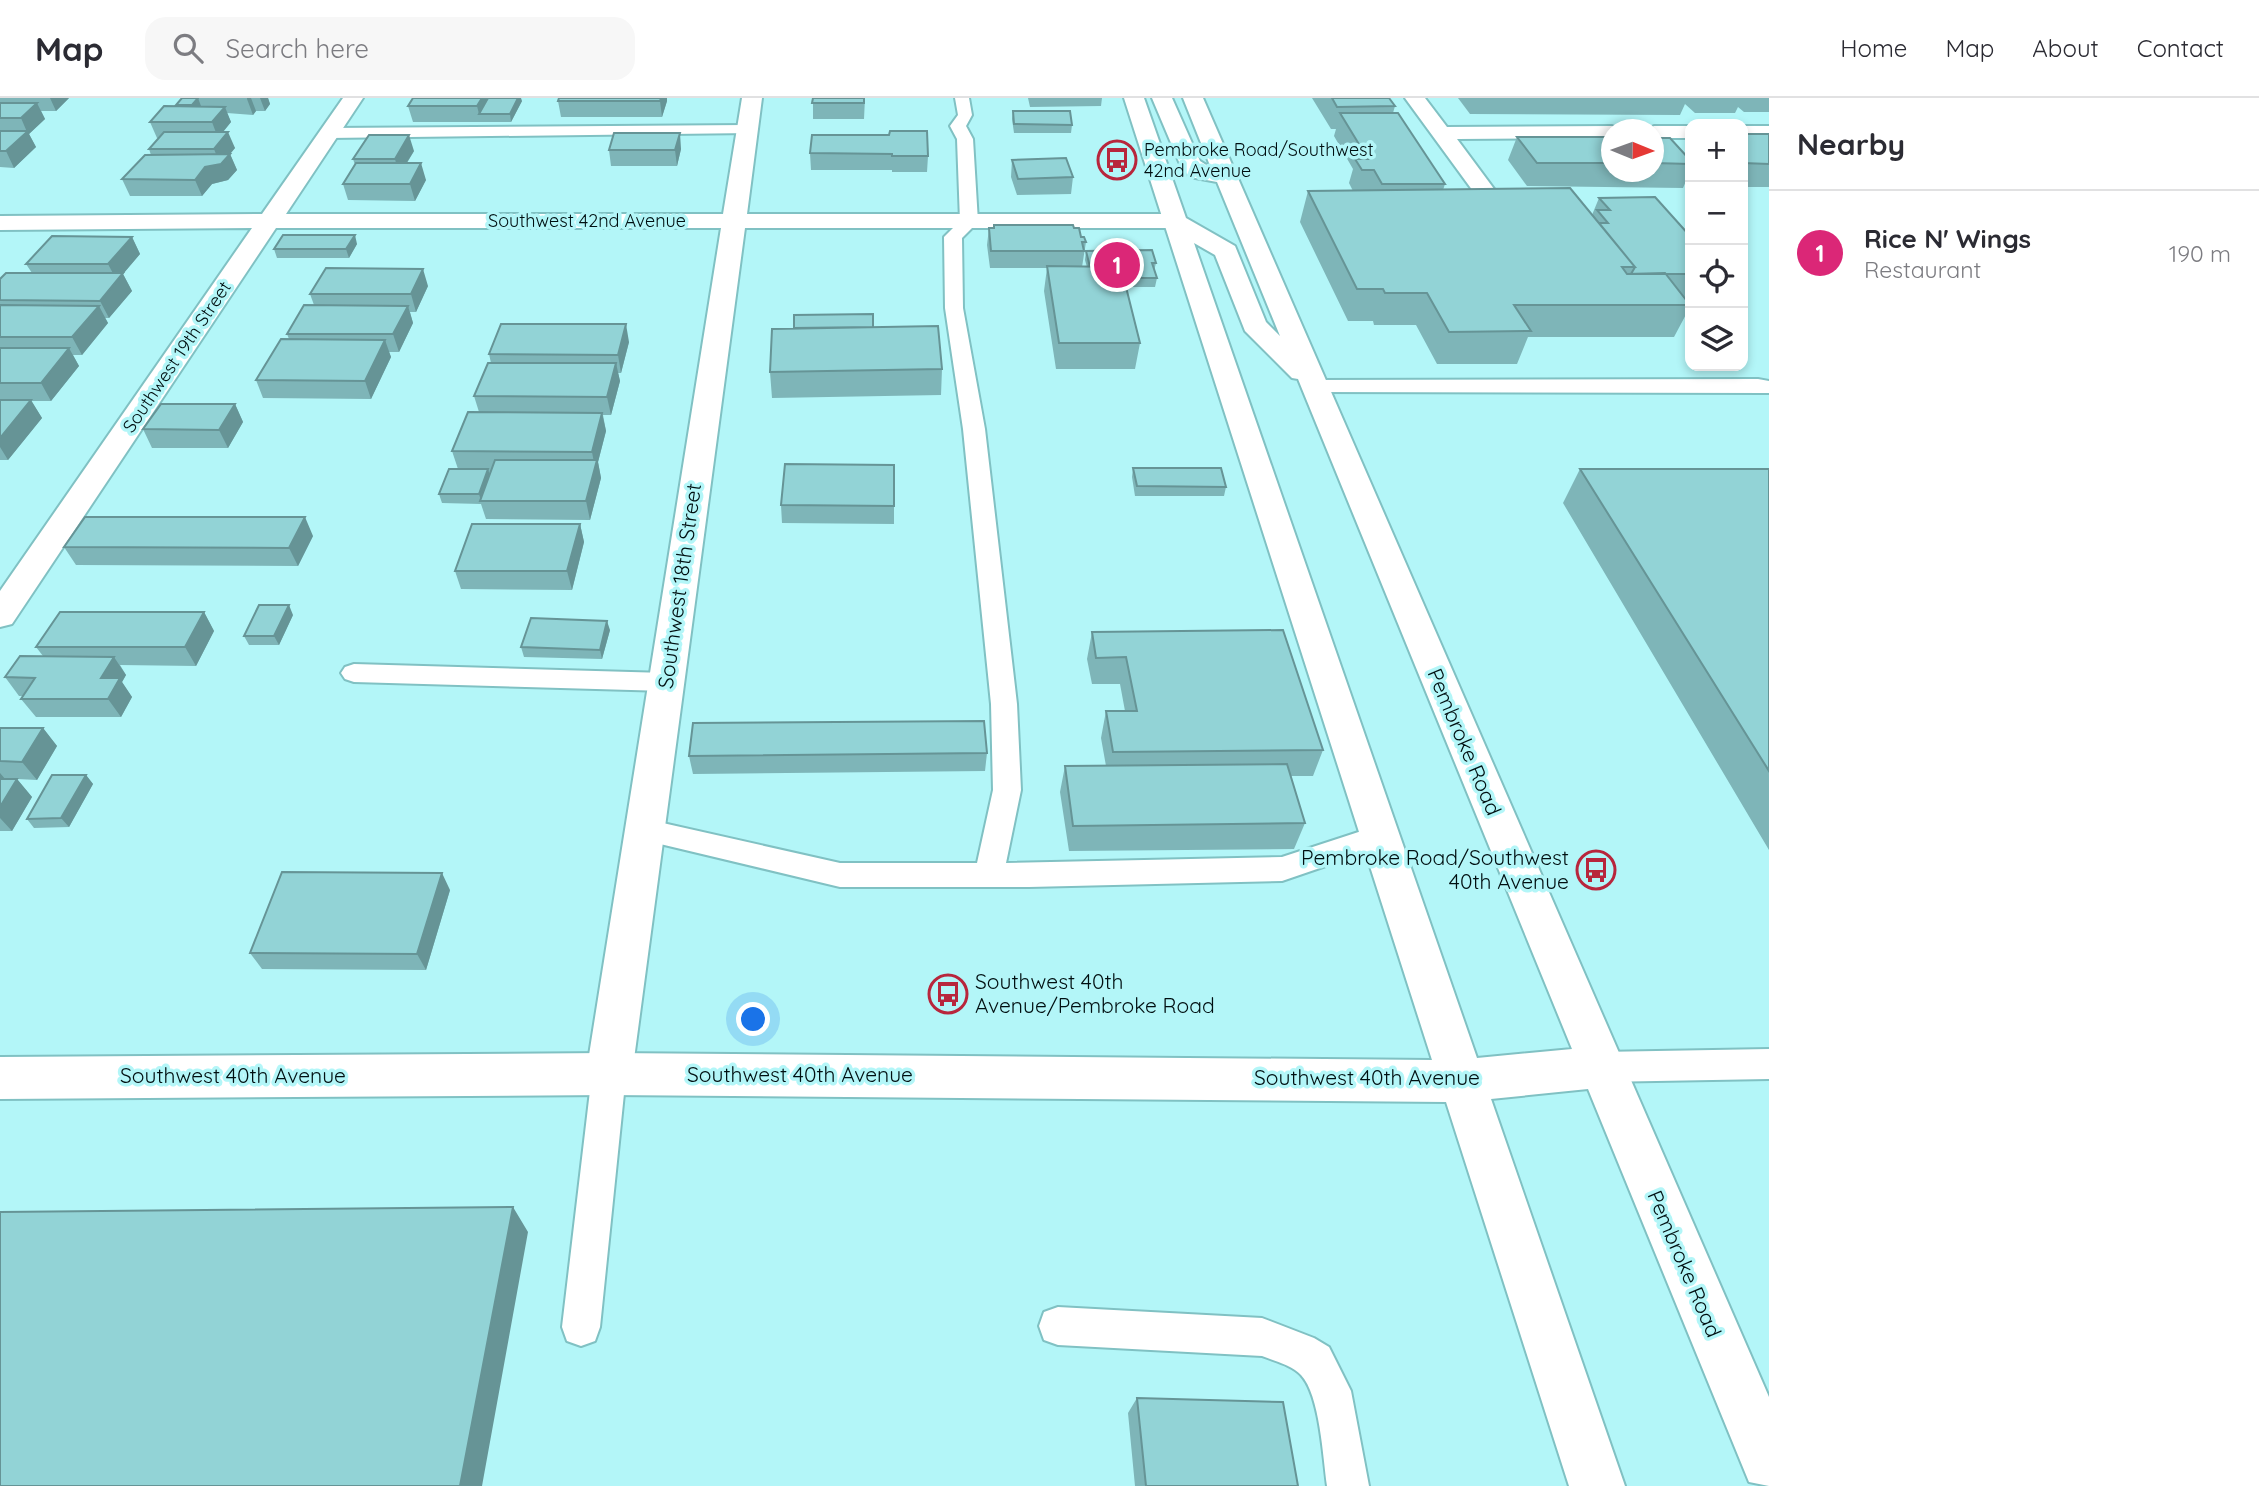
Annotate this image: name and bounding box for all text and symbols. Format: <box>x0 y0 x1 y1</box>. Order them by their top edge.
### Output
search box <box>145 17 635 80</box>
text: Map <box>35 28 103 69</box>
icon: search <box>169 29 207 67</box>
text: Search here <box>225 32 369 65</box>
text: Home <box>1840 33 1907 63</box>
text: Map <box>1945 33 1994 63</box>
text: About <box>2032 33 2099 63</box>
text: Contact <box>2137 33 2224 63</box>
north arrow <box>1601 119 1664 182</box>
map controls <box>1685 119 1748 371</box>
button: + <box>1685 119 1748 182</box>
text: Nearby <box>1797 125 1905 163</box>
place label: Pembroke Road/Southwest 42nd Avenue <box>1144 138 1374 182</box>
bus stop icon: Pembroke Road/Southwest 42nd Avenue <box>1096 139 1138 181</box>
button: − <box>1685 182 1748 245</box>
street label: Southwest 42nd Avenue <box>488 209 686 232</box>
text: Rice N' Wings <box>1864 222 2031 255</box>
pin: 1 <box>1094 239 1140 291</box>
text: 1 <box>1816 239 1824 268</box>
text: 190 m <box>2169 239 2231 268</box>
button: locate <box>1685 245 1748 308</box>
text: Restaurant <box>1864 255 1981 284</box>
street label: Southwest 19th Street <box>117 277 236 437</box>
button: layers <box>1685 308 1748 371</box>
street label: Southwest 18th Street <box>652 481 706 690</box>
street label: Pembroke Road <box>1422 664 1508 819</box>
place label: Pembroke Road/Southwest 40th Avenue <box>1301 844 1569 894</box>
bus stop icon: Pembroke Road/Southwest 40th Avenue <box>1575 849 1617 891</box>
place label: Southwest 40th Avenue/Pembroke Road <box>975 968 1215 1018</box>
bus stop icon: Southwest 40th Avenue/Pembroke Road <box>927 973 969 1015</box>
your location <box>736 1002 770 1036</box>
street label: Southwest 40th Avenue <box>687 1061 913 1087</box>
street label: Southwest 40th Avenue <box>120 1062 346 1088</box>
street label: Southwest 40th Avenue <box>1254 1064 1480 1090</box>
street label: Pembroke Road <box>1642 1186 1728 1341</box>

